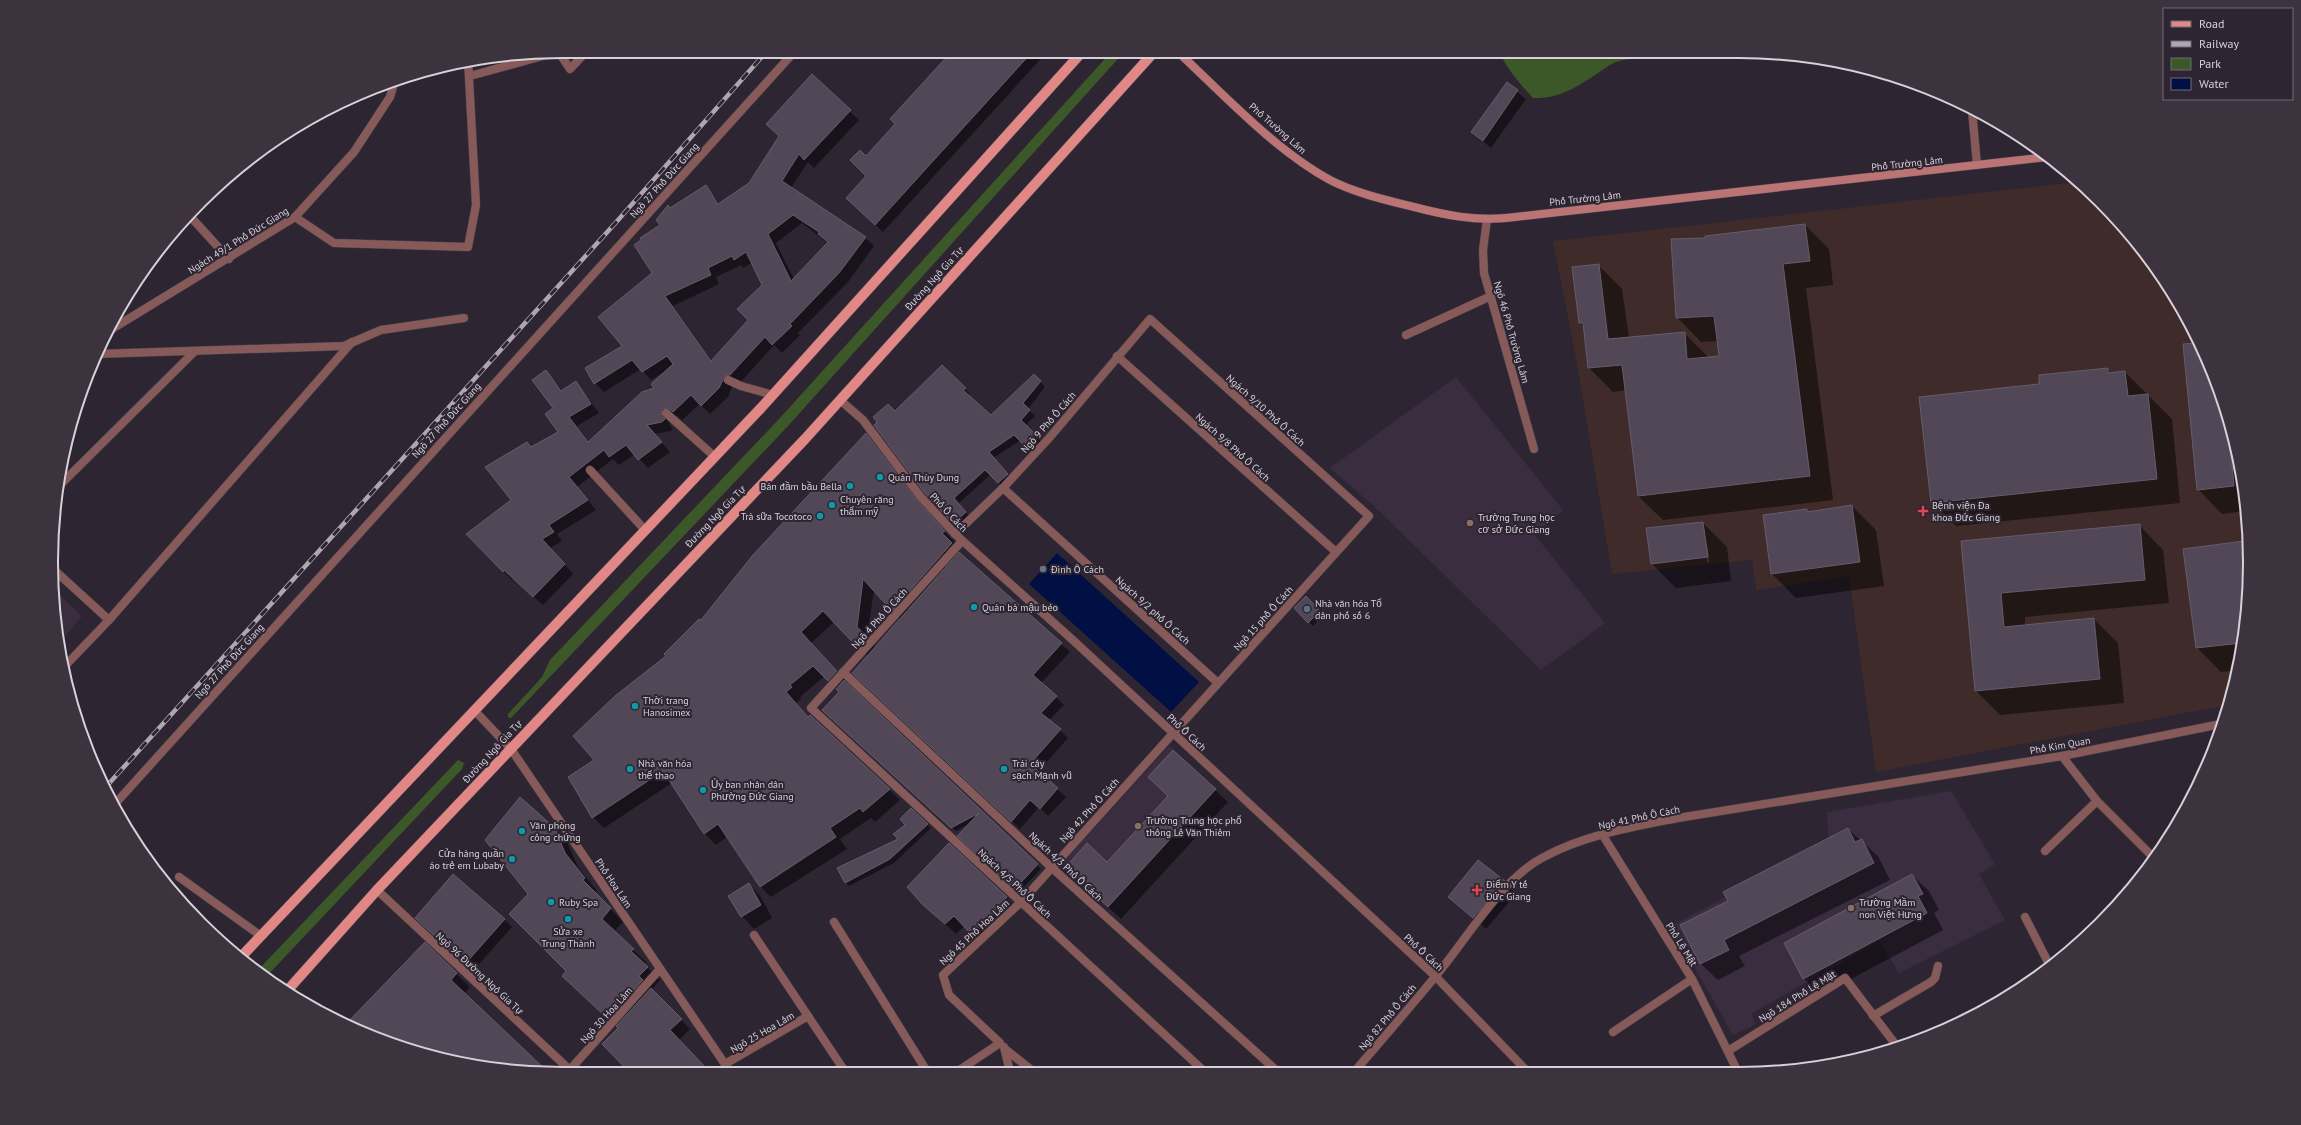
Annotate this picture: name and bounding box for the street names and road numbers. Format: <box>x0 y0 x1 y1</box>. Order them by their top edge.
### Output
street label: Phố Trường Lâm <box>1246 100 1309 157</box>
street label: Ngõ 27 Phố Đức Giang <box>627 140 702 221</box>
street label: Phố Trường Lâm <box>1871 153 1943 174</box>
street label: Phố Trường Lâm <box>1549 188 1621 209</box>
street label: Ngách 49/1 Phố Đức Giang <box>186 204 291 277</box>
street label: Đường Ngô Gia Tự <box>901 243 967 314</box>
street label: Ngõ 46 Phố Trường Lâm <box>1491 280 1532 385</box>
street label: Ngách 9/10 Phố Ô Cách <box>1224 372 1308 449</box>
street label: Ngõ 27 Phố Đức Giang <box>409 380 484 461</box>
street label: Ngõ 9 Phố Ô Cách <box>1018 389 1079 456</box>
street label: Ngách 9/8 Phố Ô Cách <box>1193 410 1273 484</box>
street label: Đường Ngô Gia Tự <box>682 482 749 551</box>
street label: Phố Ô Cách <box>927 490 970 535</box>
street label: Ngách 9/2 phố Ô Cách <box>1113 573 1193 647</box>
street label: Ngõ 15 phố Ô Cách <box>1231 583 1296 653</box>
street label: Ngõ 4 Phố Ô Cách <box>849 585 910 651</box>
street label: Ngõ 27 Phố Đức Giang <box>192 621 267 702</box>
street label: Phố Ô Cách <box>1164 711 1209 754</box>
street label: Đường Ngô Gia Tự <box>459 717 525 786</box>
street label: Phố Kim Quan <box>2029 734 2091 757</box>
street label: Ngõ 42 Phố Ô Cách <box>1057 775 1122 846</box>
street label: Ngõ 41 Phố Ô Cách <box>1597 803 1681 832</box>
street label: Ngách 4/3 Phố Ô Cách <box>1026 829 1105 904</box>
street label: Ngách 4/5 Phố Ô Cách <box>975 846 1054 921</box>
street label: Phố Hoa Lâm <box>592 856 635 911</box>
street label: Ngõ 45 Phố Hoa Lâm <box>937 897 1012 968</box>
street label: Phố Lệ Mật <box>1663 920 1700 969</box>
street label: Ngõ 96 Đường Ngô Gia Tự <box>433 929 527 1018</box>
street label: Phố Ô Cách <box>1401 931 1446 974</box>
street label: Ngõ 184 Phố Lệ Mật <box>1756 967 1839 1025</box>
street label: Ngõ 82 Phố Ô Cách <box>1356 981 1419 1053</box>
street label: Ngõ 30 Hoa Lâm <box>578 984 635 1046</box>
street label: Ngõ 25 Hoa Lâm <box>728 1009 797 1056</box>

